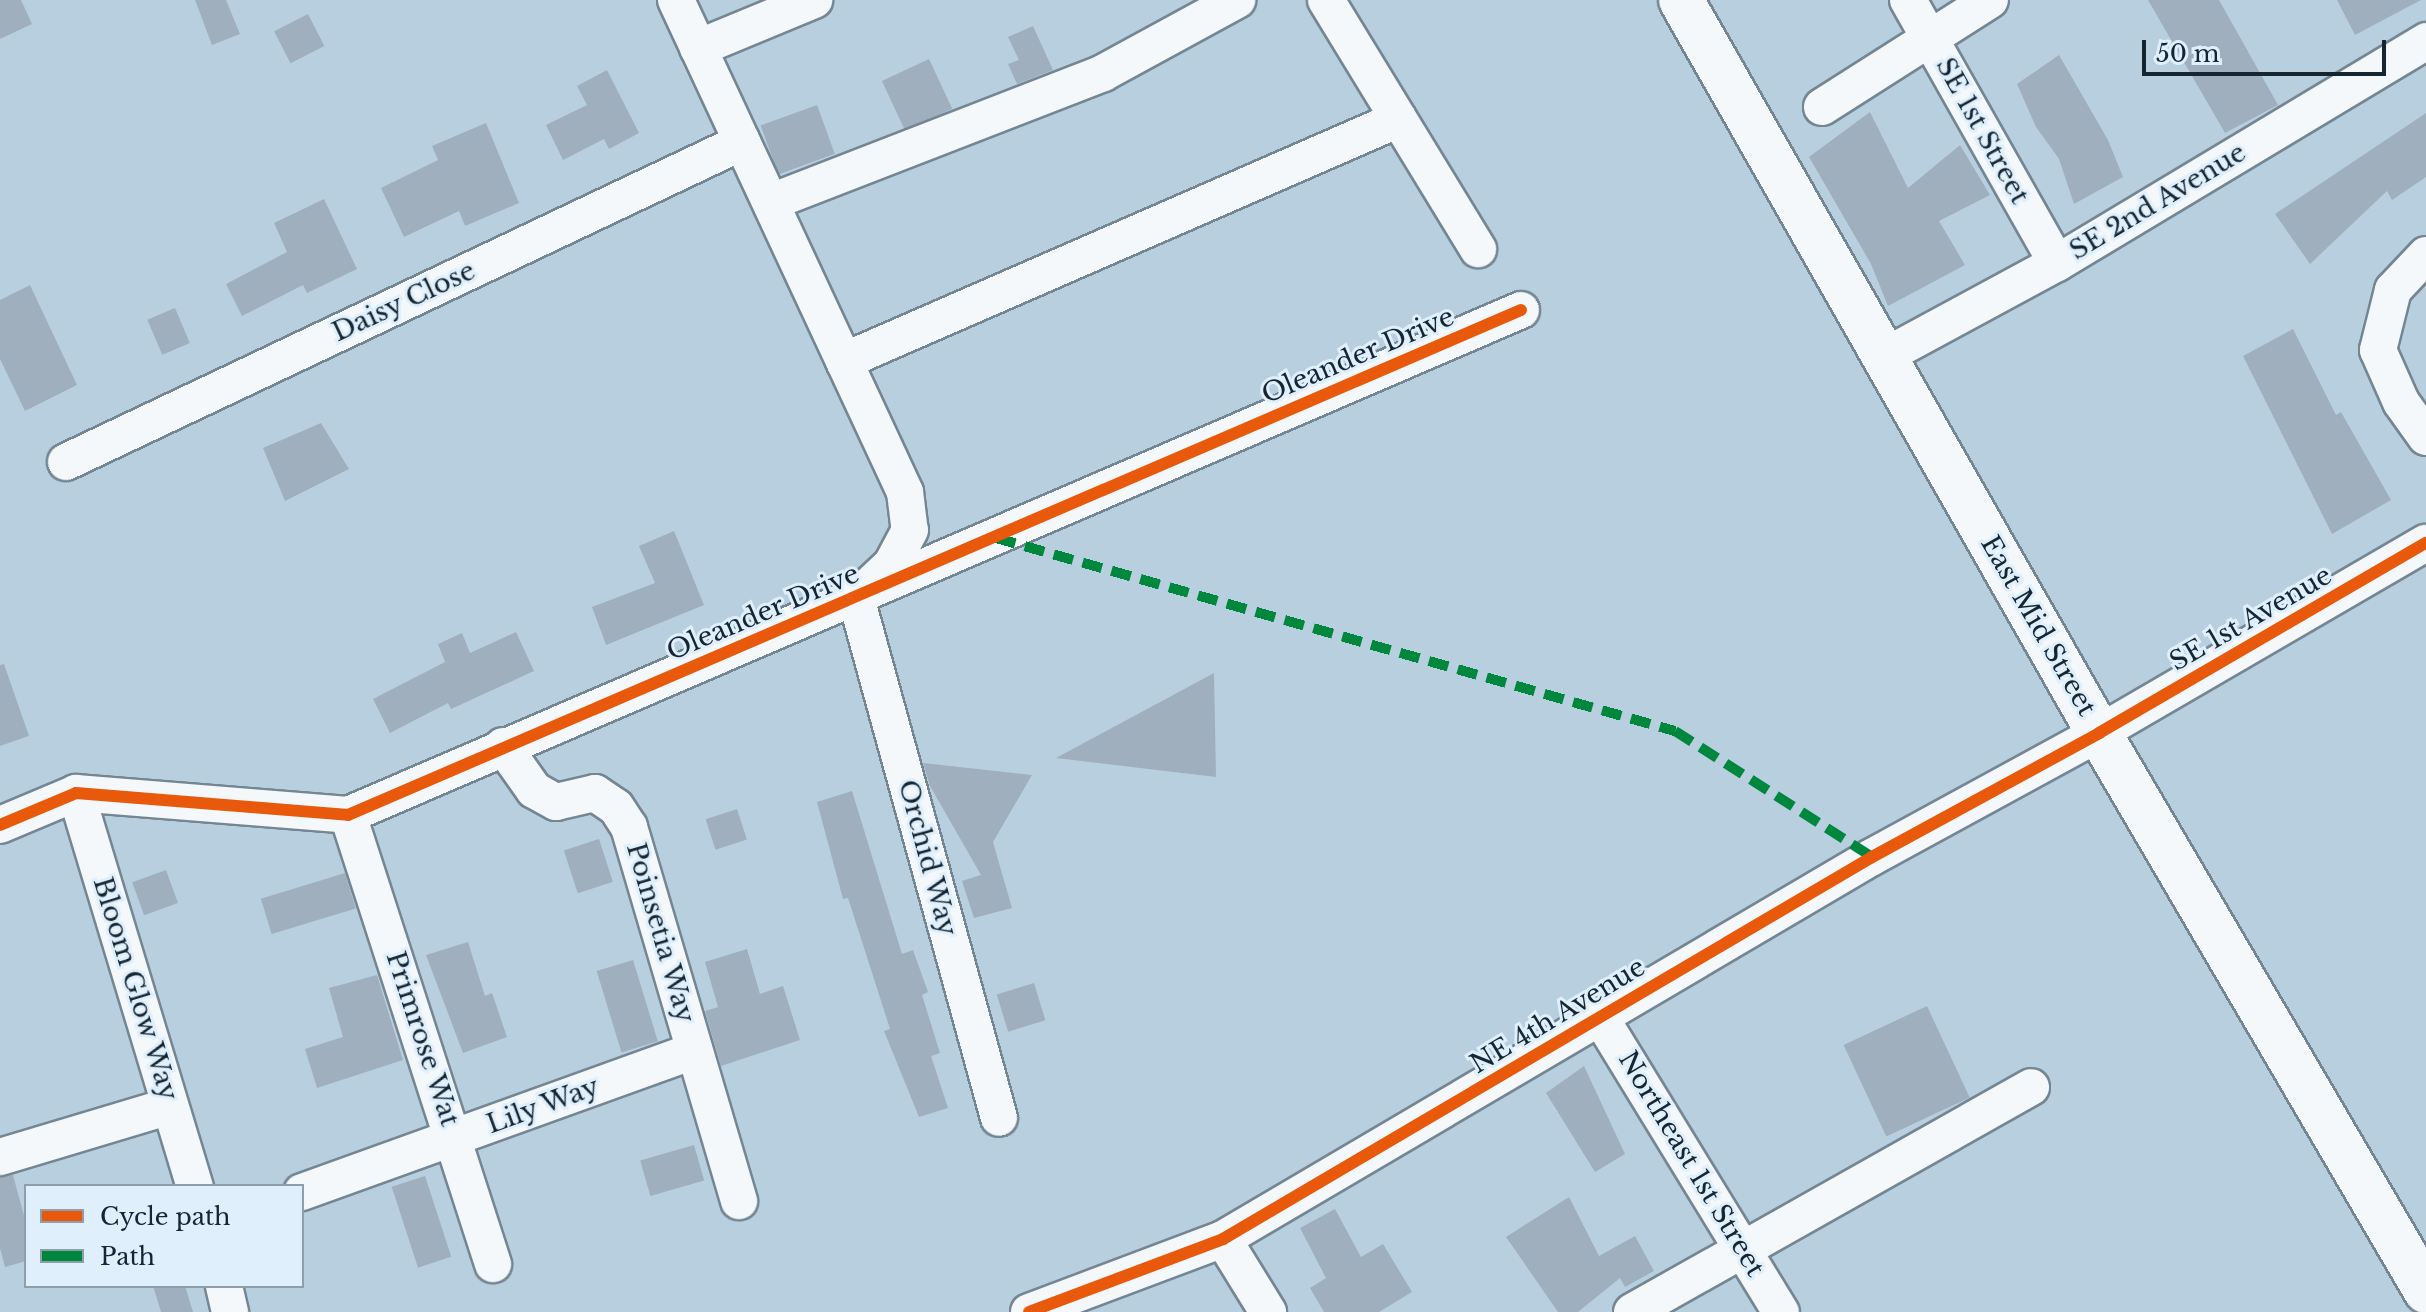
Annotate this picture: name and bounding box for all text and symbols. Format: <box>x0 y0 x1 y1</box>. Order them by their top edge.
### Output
scale bar <box>2146 24 2390 74</box>
text: 50 m <box>2156 39 2219 68</box>
street label: SE 1st Street <box>1929 53 2035 209</box>
street label: SE 2nd Avenue <box>2064 137 2252 267</box>
street label: Daisy Close <box>327 255 481 349</box>
street label: Oleander Drive <box>1257 301 1459 411</box>
street label: East Mid Street <box>1974 530 2102 722</box>
street label: Oleander Drive <box>662 558 864 668</box>
street label: SE 1st Avenue <box>2164 560 2338 678</box>
street label: Orchid Way <box>891 776 963 940</box>
street label: Poinsetia Way <box>619 839 701 1027</box>
street label: Bloom Glow Way <box>86 873 184 1105</box>
street label: Primrose Wat <box>379 947 465 1131</box>
street label: NE 4th Avenue <box>1465 951 1651 1081</box>
street label: Northeast 1st Street <box>1611 1046 1771 1282</box>
street label: Lily Way <box>482 1071 604 1141</box>
legend <box>24 1184 304 1288</box>
text: Cycle path <box>100 1202 231 1231</box>
text: Path <box>100 1242 155 1271</box>

